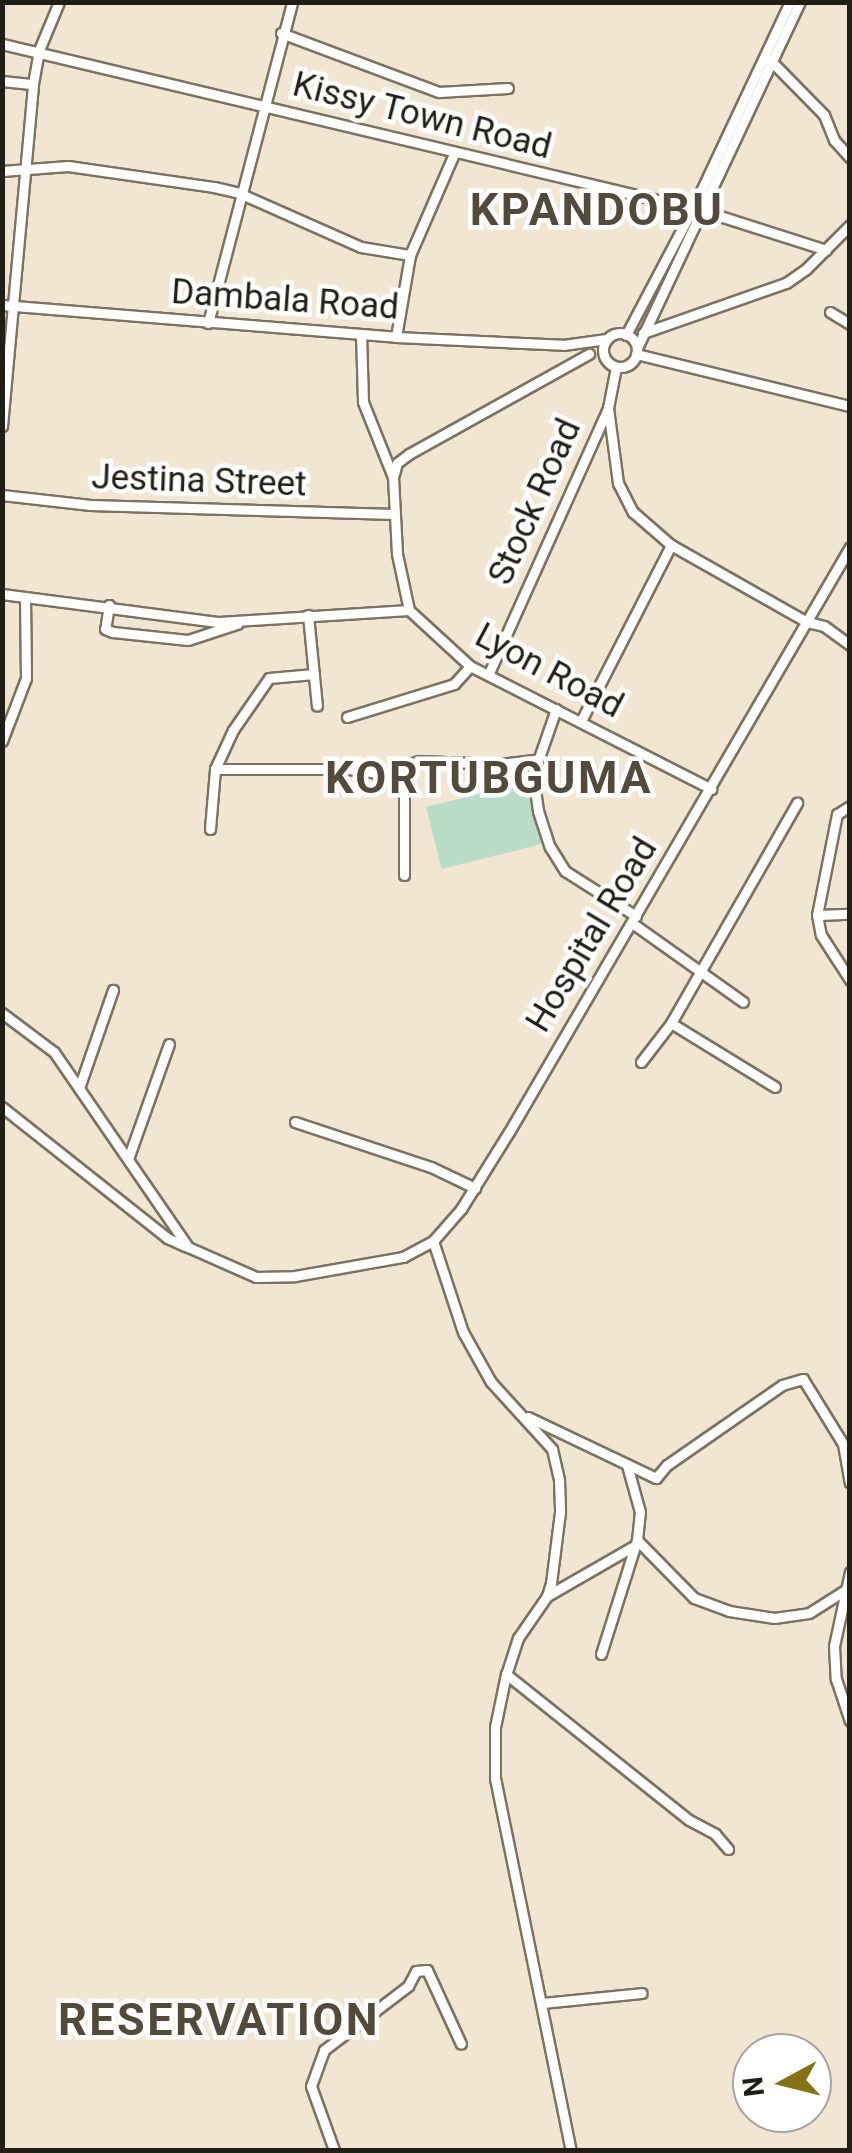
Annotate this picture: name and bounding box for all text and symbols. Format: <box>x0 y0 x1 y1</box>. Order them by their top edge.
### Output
street label: Kissy Town Road <box>288 63 556 169</box>
district label: KPANDOBU <box>470 183 724 237</box>
street label: Dambala Road <box>170 271 400 329</box>
street label: Stock Road <box>480 413 590 591</box>
street label: Jestina Street <box>91 456 307 506</box>
street label: Lyon Road <box>468 615 630 727</box>
district label: KORTUBGUMA <box>325 751 653 805</box>
street label: Hospital Road <box>518 830 666 1040</box>
district label: RESERVATION <box>58 1993 380 2047</box>
north arrow <box>732 2033 832 2133</box>
text: N <box>736 2075 771 2098</box>

